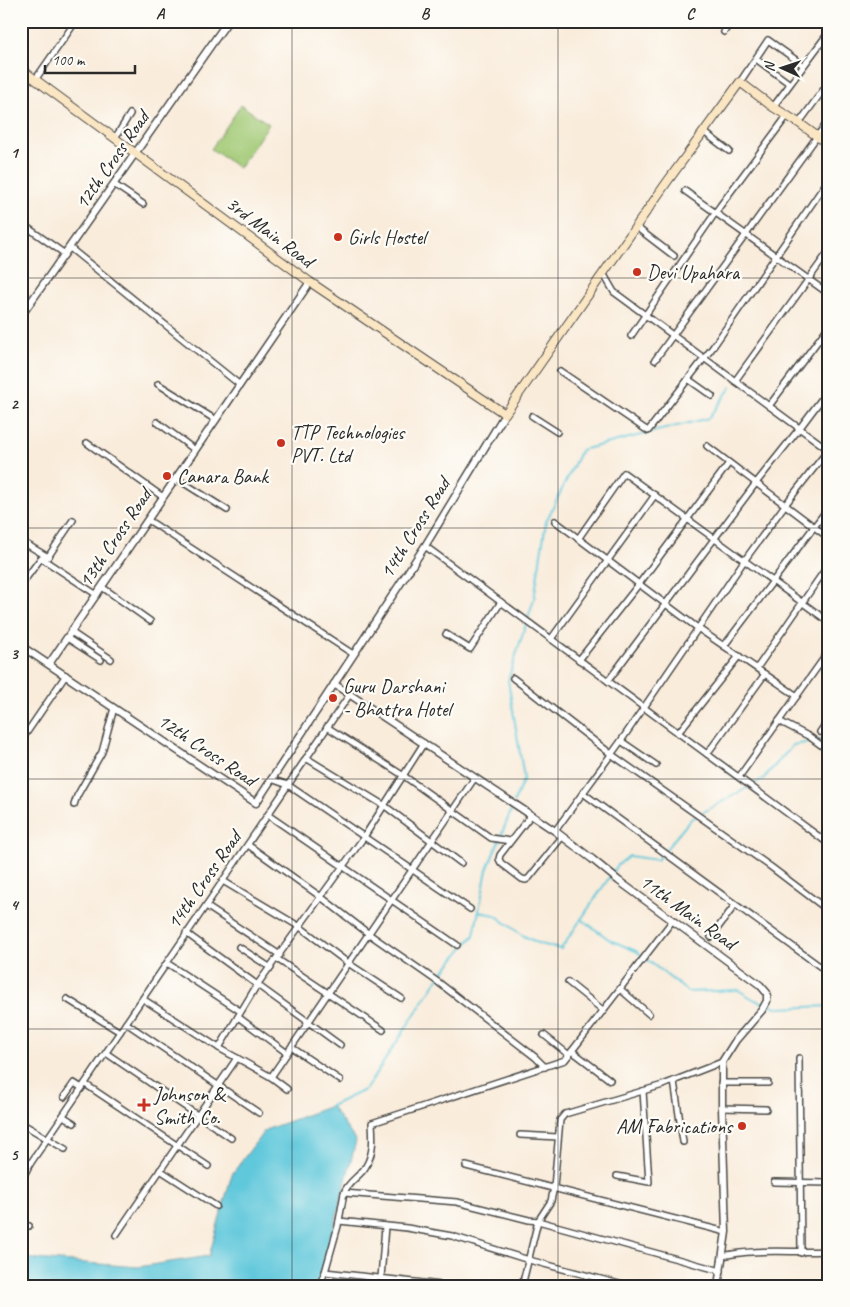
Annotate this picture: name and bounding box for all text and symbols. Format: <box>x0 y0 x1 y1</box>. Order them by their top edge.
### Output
text: A <box>156 4 166 24</box>
text: B <box>421 4 431 24</box>
text: C <box>686 4 696 24</box>
scale bar <box>45 42 135 74</box>
north arrow <box>758 42 808 92</box>
text: 100 m <box>52 51 86 70</box>
text: N <box>761 60 778 72</box>
street label: 12th Cross Road <box>69 104 157 214</box>
text: 1 <box>10 143 19 163</box>
street label: 3rd Main Road <box>221 191 321 275</box>
place label: Girls Hostel <box>348 225 429 250</box>
marker: Girls Hostel <box>332 231 344 243</box>
place label: Devi Upahara <box>647 260 741 285</box>
marker: Devi Upahara <box>631 266 643 278</box>
text: 2 <box>10 394 19 414</box>
place label: TTP Technologies PVT. Ltd <box>291 420 406 468</box>
marker: TTP Technologies PVT. Ltd <box>275 437 287 449</box>
place label: Canara Bank <box>177 464 270 489</box>
marker: Canara Bank <box>161 470 173 482</box>
street label: 14th Cross Road <box>374 470 457 583</box>
street label: 13th Cross Road <box>73 481 159 592</box>
text: 3 <box>10 644 19 664</box>
place label: Guru Darshani - Bhattra Hotel <box>343 674 455 722</box>
marker: Guru Darshani - Bhattra Hotel <box>327 692 339 704</box>
street label: 12th Cross Road <box>153 708 264 794</box>
street label: 14th Cross Road <box>161 824 249 934</box>
street label: 11th Main Road <box>635 869 744 957</box>
text: 4 <box>10 895 19 915</box>
place label: Johnson & Smith Co. <box>153 1082 227 1130</box>
marker: Johnson & Smith Co. <box>138 1099 150 1111</box>
place label: AM Fabrications <box>616 1114 734 1139</box>
marker: AM Fabrications <box>736 1120 748 1132</box>
text: 5 <box>11 1145 20 1165</box>

